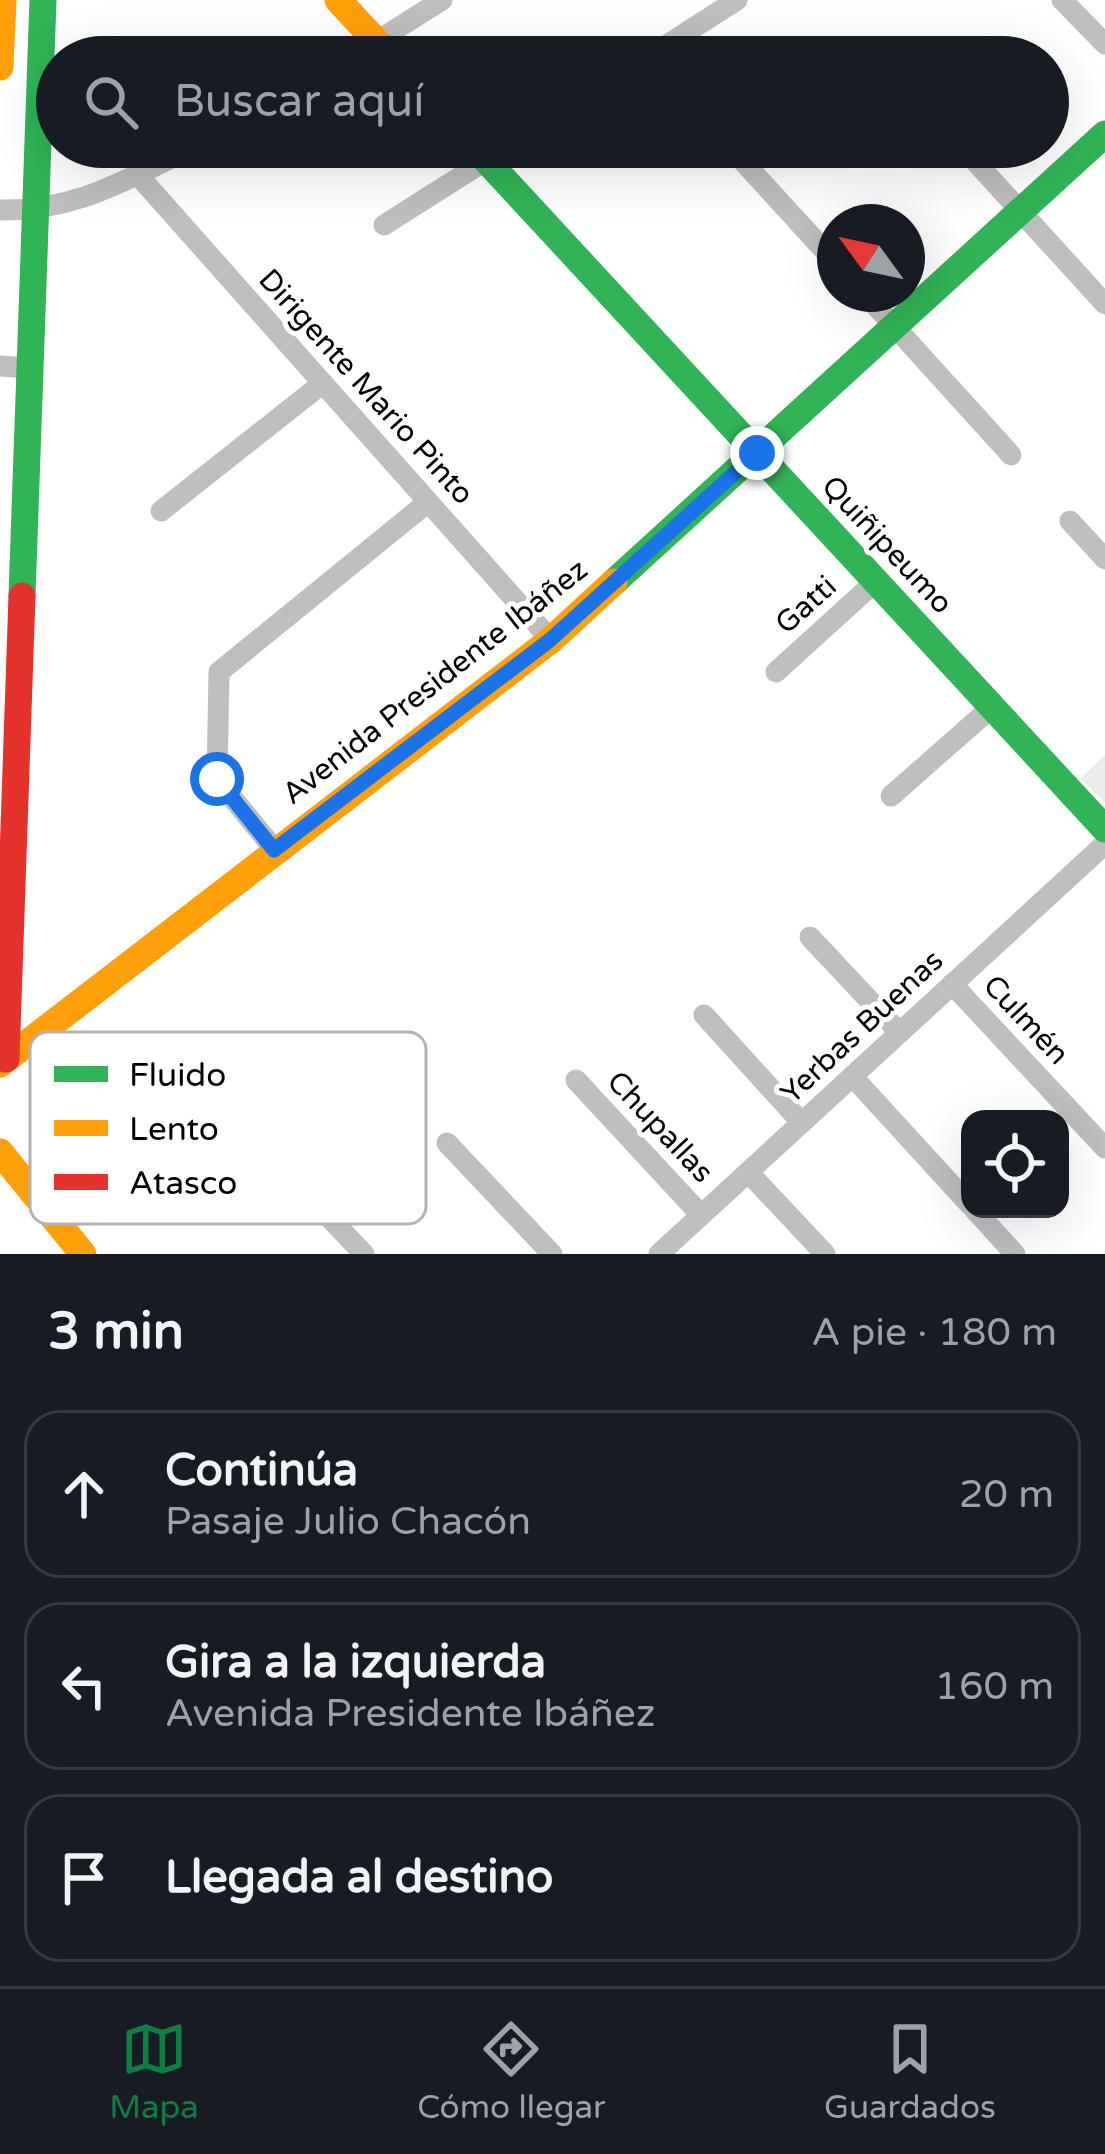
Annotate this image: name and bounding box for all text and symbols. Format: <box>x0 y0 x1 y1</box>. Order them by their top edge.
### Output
search box <box>36 36 1069 168</box>
icon: search <box>78 69 144 135</box>
text: Buscar aquí <box>174 75 424 129</box>
north arrow <box>817 204 925 312</box>
street label: Dirigente Mario Pinto <box>250 262 482 512</box>
route end <box>730 426 784 480</box>
street label: Quiñipeumo <box>814 468 960 622</box>
street label: Avenida Presidente Ibáñez <box>275 551 595 813</box>
street label: Gatti <box>768 568 844 642</box>
route start <box>190 752 244 806</box>
street label: Yerbas Buenas <box>773 942 951 1112</box>
street label: Culmén <box>975 968 1077 1072</box>
legend <box>30 1032 426 1224</box>
text: Fluido <box>129 1056 226 1095</box>
street label: Chupallas <box>599 1063 721 1191</box>
text: Lento <box>129 1110 219 1149</box>
map controls <box>961 1110 1069 1218</box>
button: locate <box>961 1110 1069 1218</box>
text: Atasco <box>129 1164 237 1203</box>
text: 3 min <box>48 1301 184 1363</box>
text: A pie · 180 m <box>812 1309 1057 1356</box>
text: Continúa <box>165 1444 358 1498</box>
icon: ahead <box>51 1461 117 1527</box>
text: 20 m <box>959 1471 1054 1518</box>
text: Pasaje Julio Chacón <box>165 1498 531 1545</box>
text: Gira a la izquierda <box>165 1636 546 1690</box>
icon: left <box>51 1653 117 1719</box>
text: 160 m <box>935 1663 1054 1710</box>
text: Avenida Presidente Ibáñez <box>165 1690 655 1737</box>
icon: arrive <box>51 1845 117 1911</box>
text: Llegada al destino <box>165 1851 553 1905</box>
tab: Mapa <box>109 2016 199 2127</box>
tab: Cómo llegar <box>417 2016 606 2127</box>
tab: Guardados <box>824 2016 996 2127</box>

